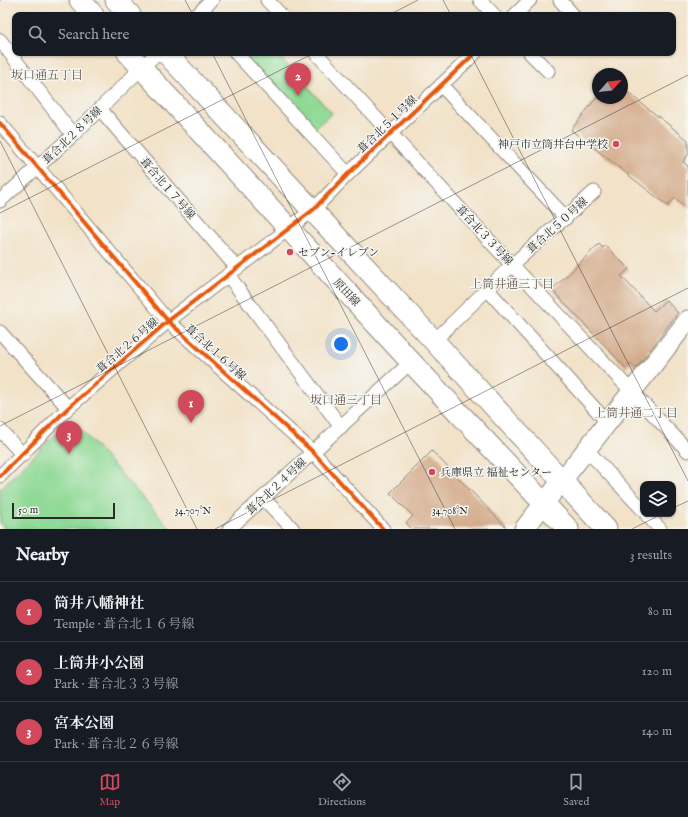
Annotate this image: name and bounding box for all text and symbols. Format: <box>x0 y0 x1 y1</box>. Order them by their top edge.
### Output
search box <box>12 12 676 56</box>
icon: search <box>26 23 48 45</box>
text: Search here <box>58 25 129 44</box>
pin: 2 <box>285 63 311 96</box>
district label: 坂口通五丁目 <box>11 68 83 83</box>
north arrow <box>592 68 628 104</box>
street label: 葺合北５１号線 <box>355 93 420 156</box>
street label: 葺合北２８号線 <box>40 104 105 167</box>
place label: 神戸市立筒井台中学校 <box>498 138 608 152</box>
marker: 神戸市立筒井台中学校 <box>611 139 621 149</box>
street label: 葺合北１７号線 <box>137 155 198 222</box>
street label: 葺合北５０号線 <box>524 195 591 257</box>
street label: 葺合北３３号線 <box>453 203 516 269</box>
place label: セブン-イレブン <box>298 246 379 260</box>
marker: セブン-イレブン <box>285 247 295 257</box>
street label: 原田線 <box>330 276 363 310</box>
district label: 上筒井通三丁目 <box>470 277 554 292</box>
street label: 葺合北２６号線 <box>94 315 161 376</box>
street label: 葺合北１６号線 <box>182 322 249 384</box>
your location <box>331 334 351 354</box>
pin: 1 <box>178 390 204 423</box>
district label: 坂口通三丁目 <box>310 393 382 408</box>
district label: 上筒井通二丁目 <box>594 406 678 421</box>
pin: 3 <box>56 421 82 454</box>
street label: 葺合北２４号線 <box>244 455 310 518</box>
place label: 兵庫県立 福祉センター <box>440 466 552 480</box>
marker: 兵庫県立 福祉センター <box>427 467 437 477</box>
map controls <box>640 481 676 517</box>
button: layers <box>640 481 676 517</box>
scale bar <box>12 501 115 520</box>
text: 50 m <box>18 503 38 517</box>
text: 34.707°N <box>175 505 212 518</box>
text: 34.708°N <box>432 505 468 518</box>
text: Nearby <box>16 545 69 566</box>
text: 3 results <box>630 547 672 564</box>
text: 筒井八幡神社 <box>54 594 144 613</box>
text: 1 <box>27 603 31 620</box>
text: 80 m <box>648 603 672 620</box>
text: Temple · 葺合北１６号線 <box>54 616 194 633</box>
text: 上筒井小公園 <box>54 654 144 673</box>
text: 2 <box>26 663 32 680</box>
text: 120 m <box>642 663 672 680</box>
text: Park · 葺合北３３号線 <box>54 676 178 693</box>
text: 宮本公園 <box>54 714 114 733</box>
text: 3 <box>27 723 31 740</box>
text: 140 m <box>642 723 672 740</box>
text: Park · 葺合北２６号線 <box>54 736 178 753</box>
tab: Map <box>99 771 121 809</box>
tab: Directions <box>318 771 366 809</box>
tab: Saved <box>563 771 589 809</box>

